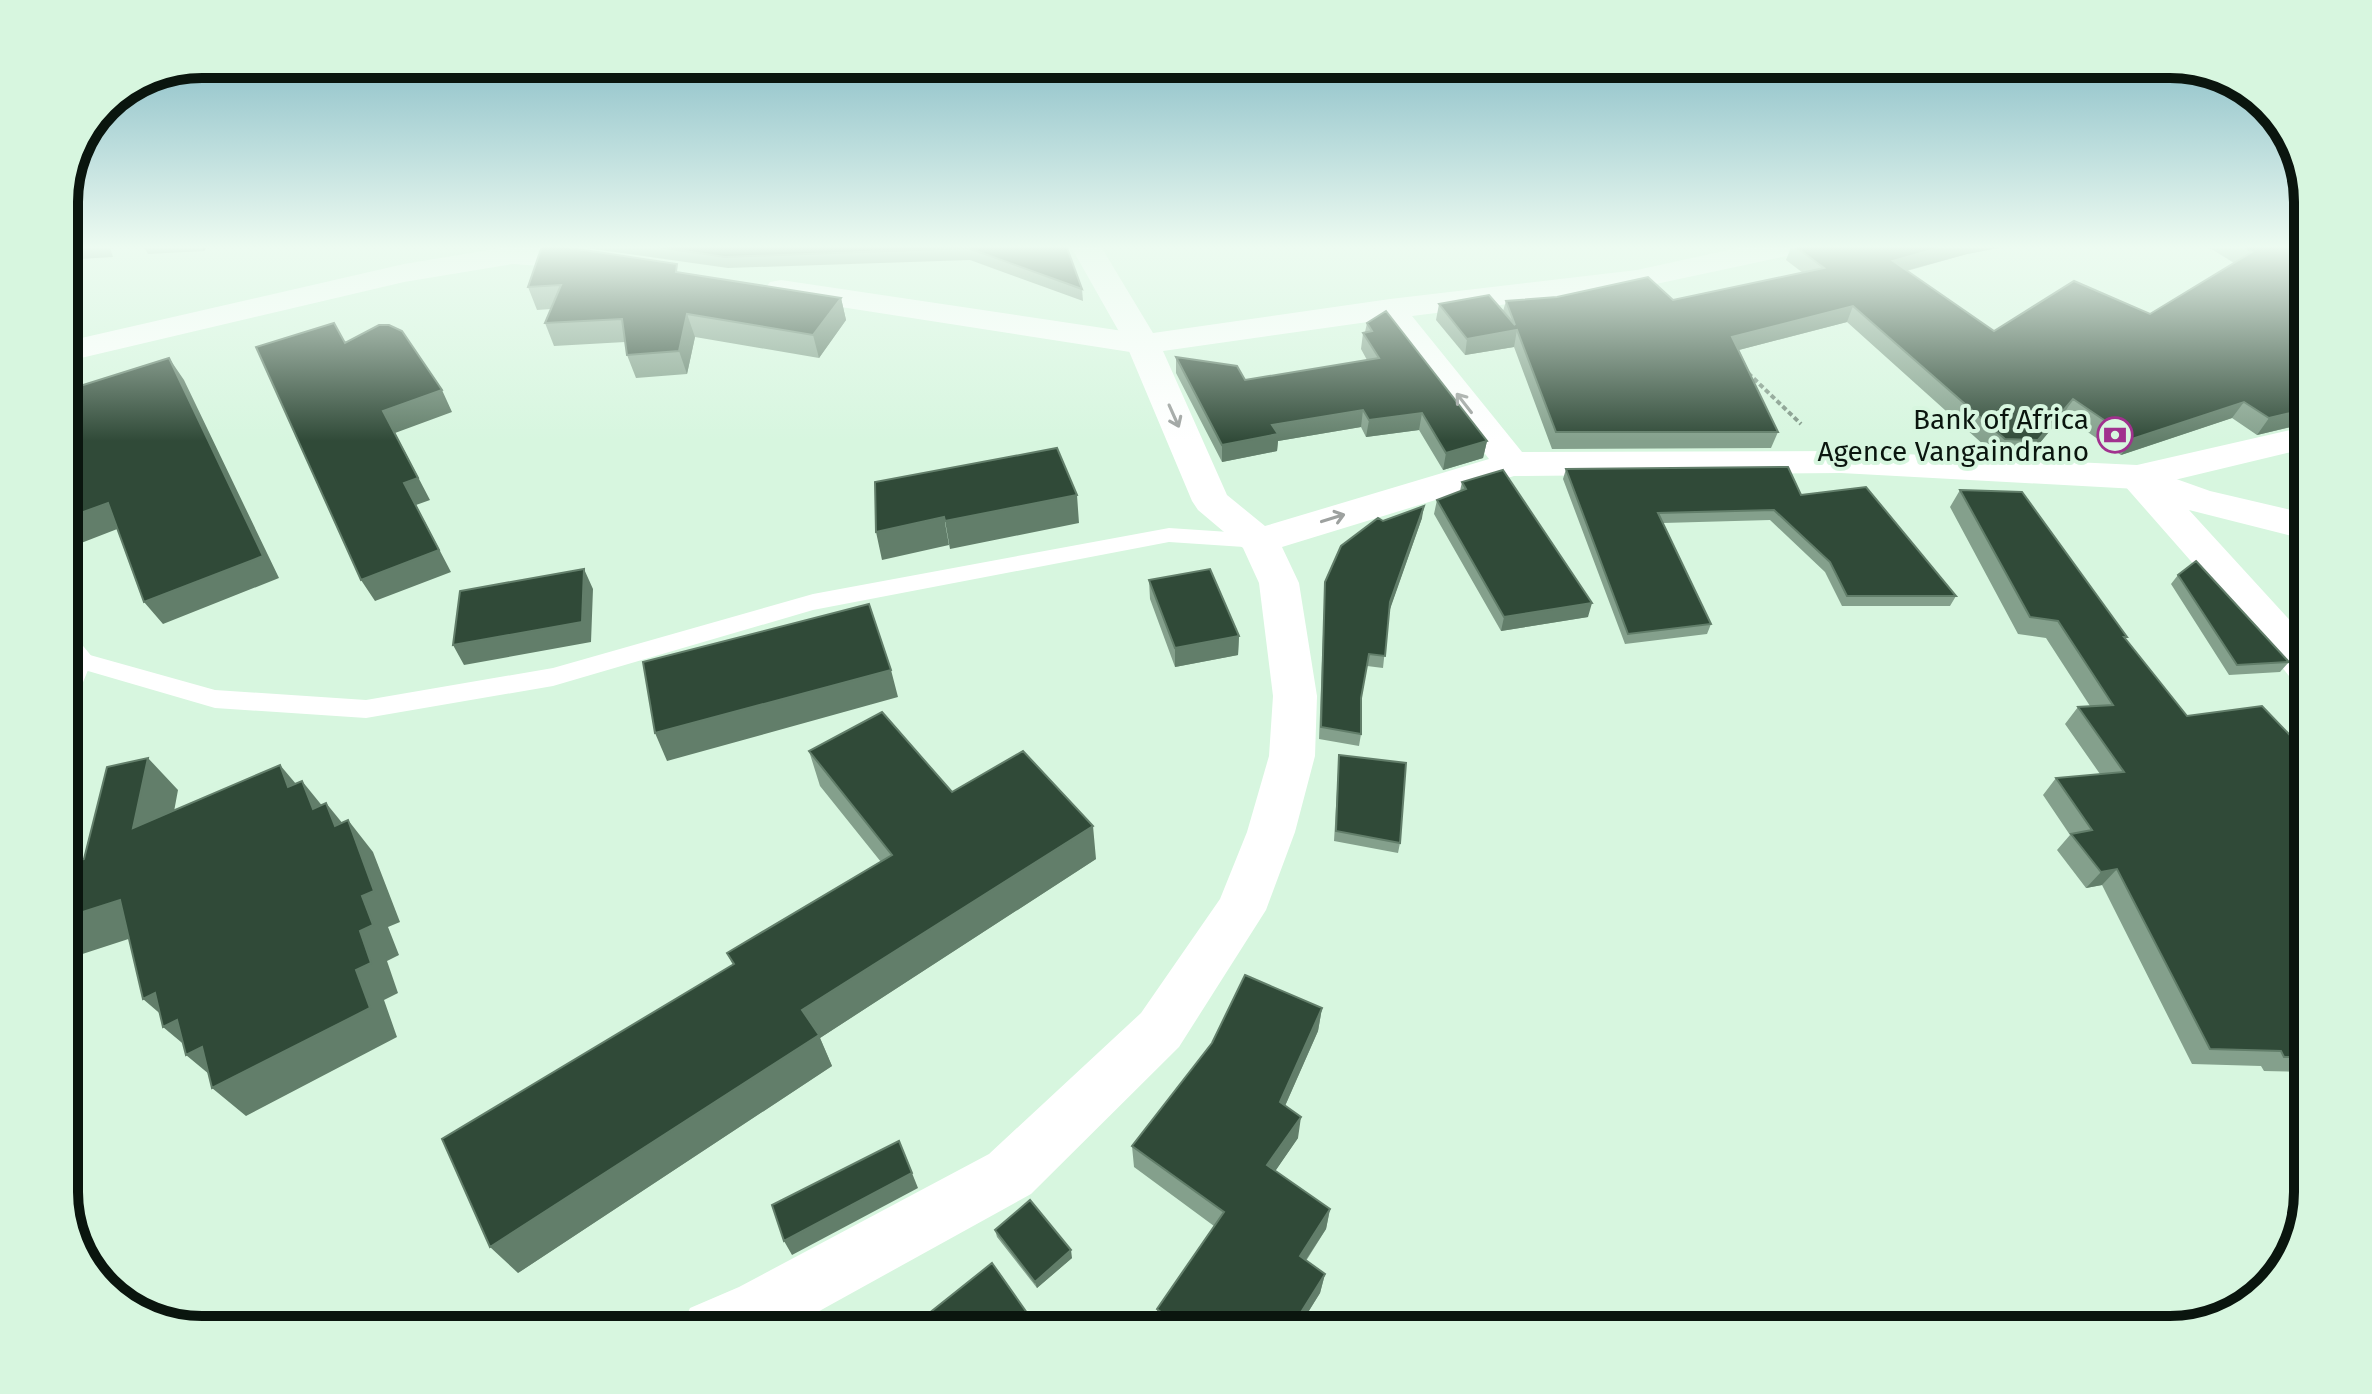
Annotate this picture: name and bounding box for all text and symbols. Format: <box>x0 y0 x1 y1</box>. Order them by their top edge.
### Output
one-way arrow <box>1456 393 1473 414</box>
place label: Bank of Africa Agence Vangaindrano <box>1817 403 2089 468</box>
one-way arrow <box>1167 404 1182 428</box>
bank icon: Bank of Africa Agence Vangaindrano <box>2096 416 2134 454</box>
one-way arrow <box>1320 510 1346 525</box>

